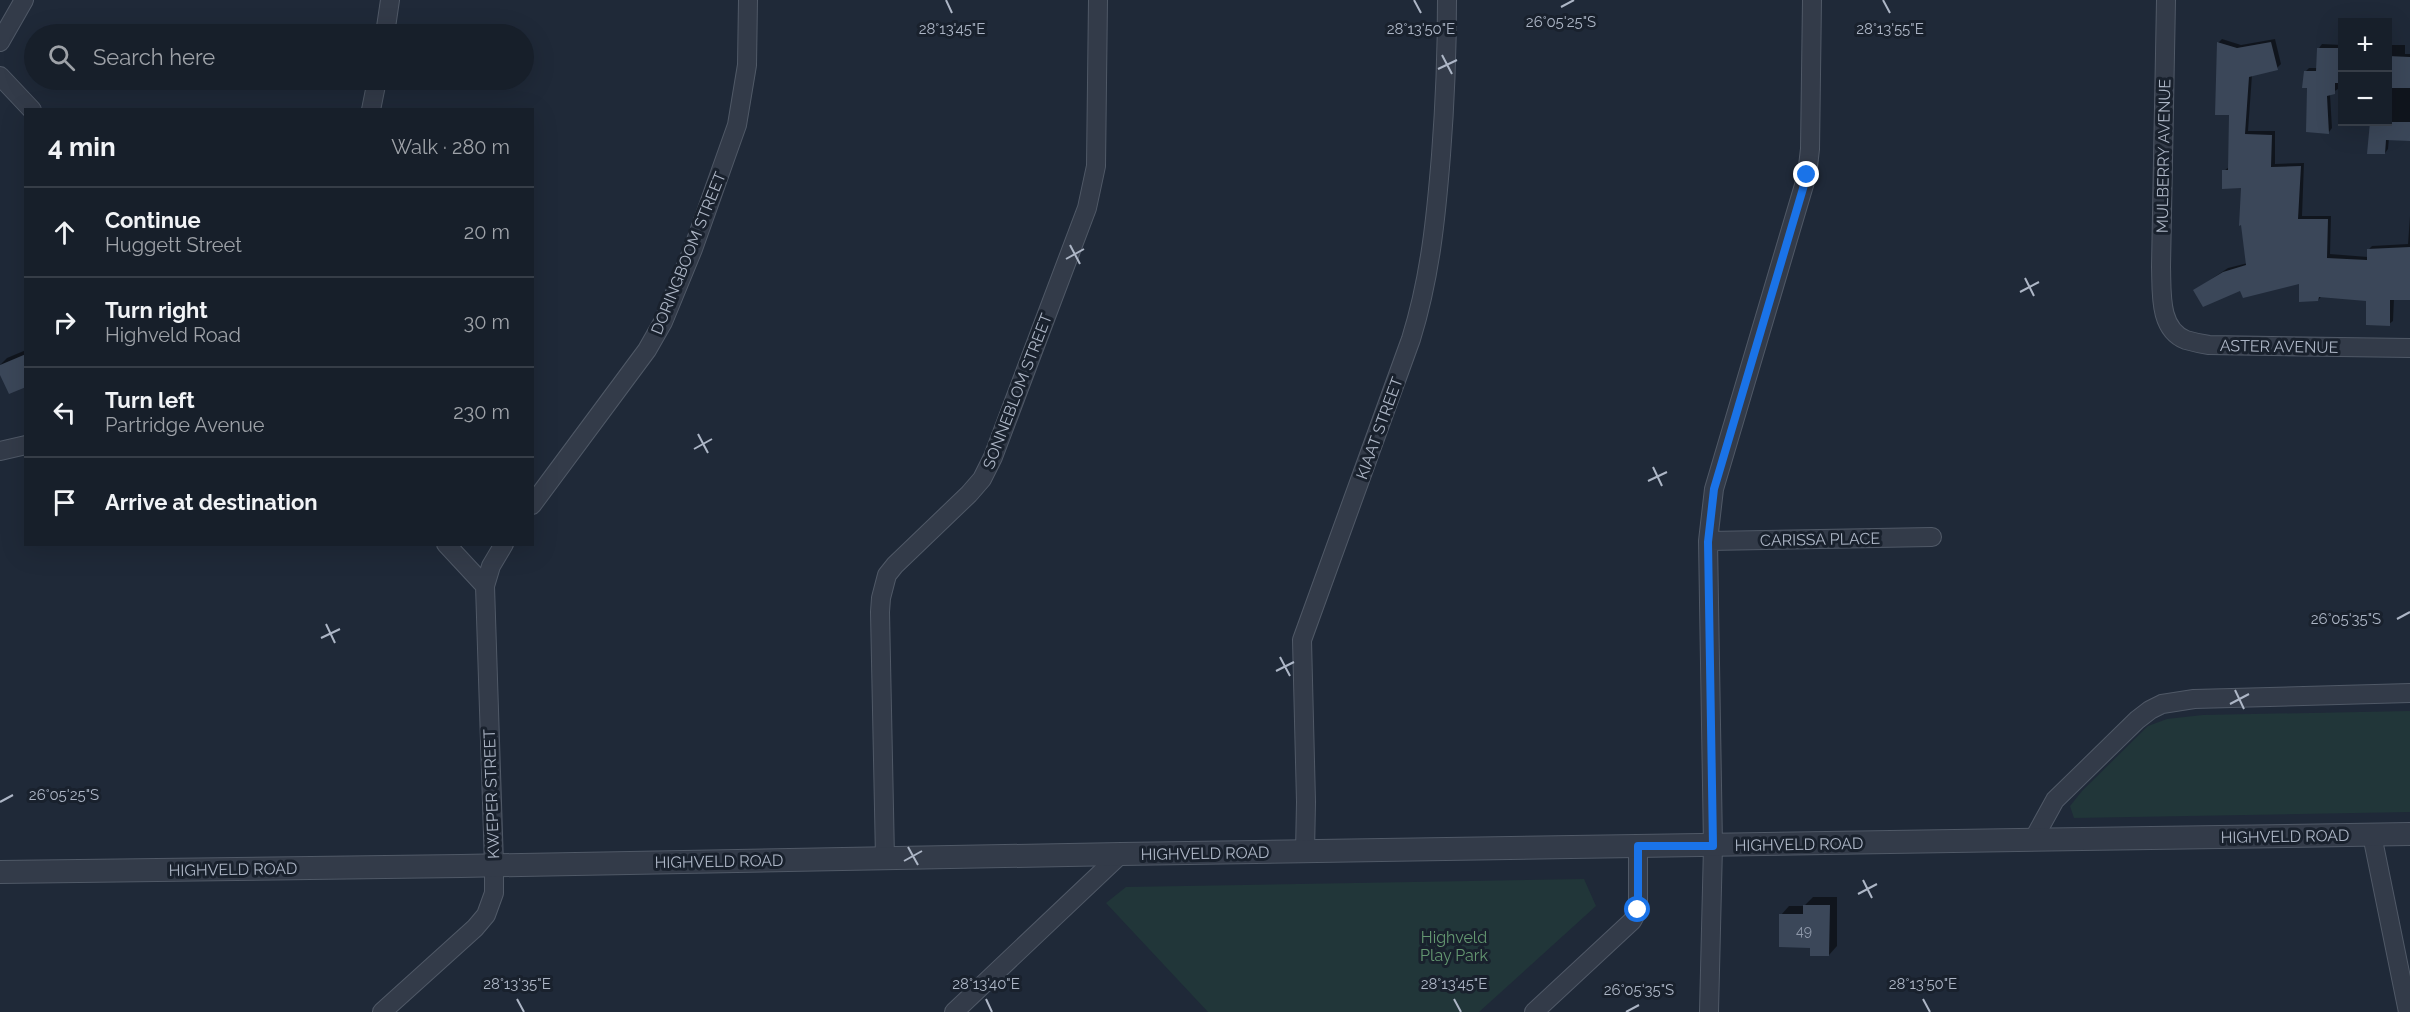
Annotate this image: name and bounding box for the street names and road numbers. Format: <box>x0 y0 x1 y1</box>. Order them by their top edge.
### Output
street label: MULBERRY AVENUE <box>2153 78 2174 233</box>
street label: DORINGBOOM STREET <box>647 169 730 337</box>
street label: SONNEBLOM STREET <box>979 311 1056 472</box>
street label: ASTER AVENUE <box>2220 336 2339 357</box>
street label: KIAAT STREET <box>1352 374 1407 482</box>
street label: CARISSA PLACE <box>1760 529 1880 550</box>
street label: KWEPER STREET <box>480 728 503 859</box>
street label: HIGHVELD ROAD <box>2220 826 2350 847</box>
street label: HIGHVELD ROAD <box>1734 834 1864 855</box>
street label: HIGHVELD ROAD <box>1140 843 1270 864</box>
street label: HIGHVELD ROAD <box>654 851 784 872</box>
street label: HIGHVELD ROAD <box>168 859 298 880</box>

